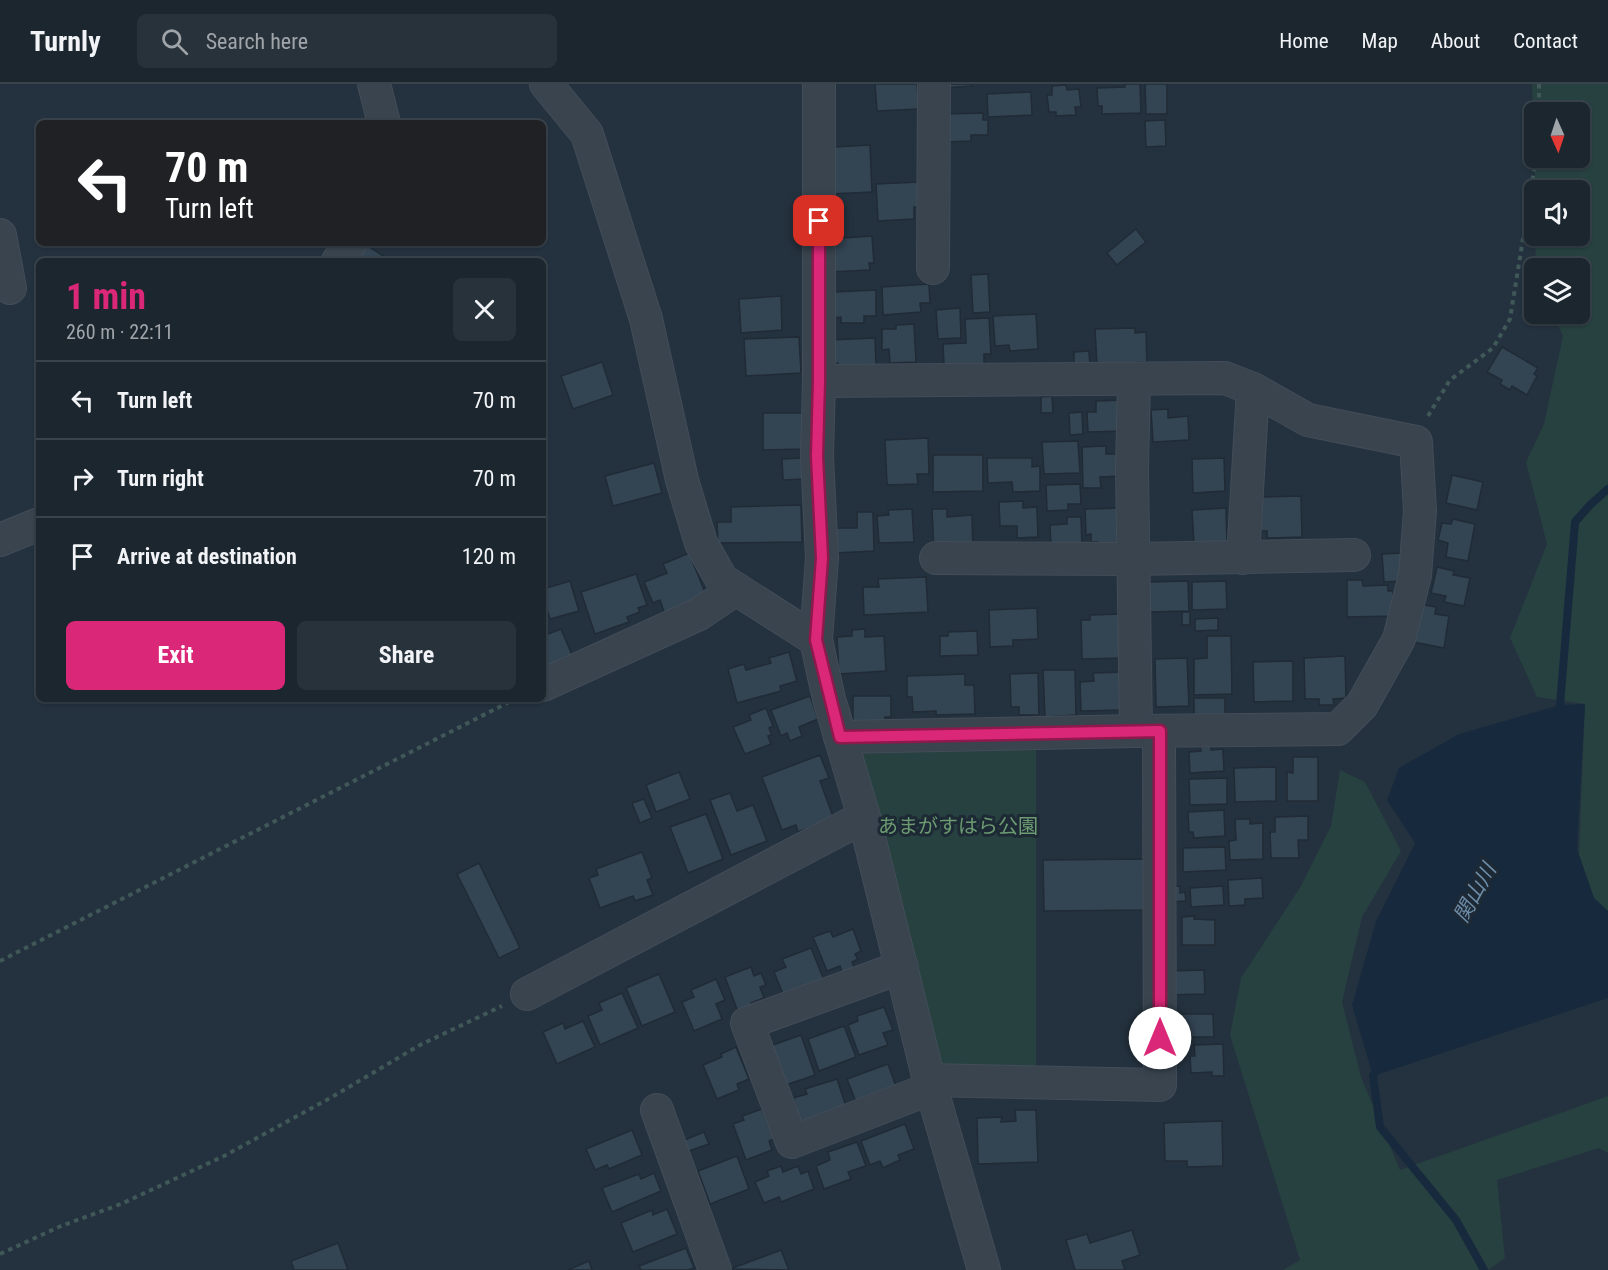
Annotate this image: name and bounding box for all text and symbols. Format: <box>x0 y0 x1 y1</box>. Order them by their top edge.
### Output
search box <box>137 14 557 68</box>
text: Turnly <box>30 25 101 58</box>
icon: search <box>158 25 191 58</box>
text: Search here <box>206 29 308 54</box>
text: Home <box>1279 29 1329 53</box>
text: Map <box>1362 29 1398 53</box>
text: About <box>1431 29 1480 53</box>
text: Contact <box>1513 29 1578 53</box>
north arrow <box>1524 102 1590 168</box>
map controls <box>1524 102 1590 324</box>
text: 70 m <box>165 143 248 192</box>
icon: left <box>66 144 144 222</box>
button: sound <box>1524 180 1590 246</box>
text: Turn left <box>165 193 254 225</box>
pin <box>793 195 844 246</box>
icon: arrive <box>802 204 835 237</box>
button: layers <box>1524 258 1590 324</box>
text: 1 min <box>66 276 146 318</box>
button: close <box>453 278 516 341</box>
text: 260 m · 22:11 <box>66 320 173 344</box>
icon: left <box>66 384 99 417</box>
text: Turn left <box>117 388 192 413</box>
text: 70 m <box>473 388 516 413</box>
icon: right <box>66 462 99 495</box>
text: Turn right <box>117 466 204 491</box>
text: 70 m <box>473 466 516 491</box>
icon: arrive <box>66 540 99 573</box>
text: Arrive at destination <box>117 544 297 569</box>
text: 120 m <box>462 544 516 569</box>
button: Exit <box>66 621 285 690</box>
button: Share <box>297 621 516 690</box>
park label: あまがすはら公園 <box>878 814 1038 838</box>
water label: 関山川 <box>1449 858 1502 926</box>
position arrow <box>1128 1006 1192 1070</box>

